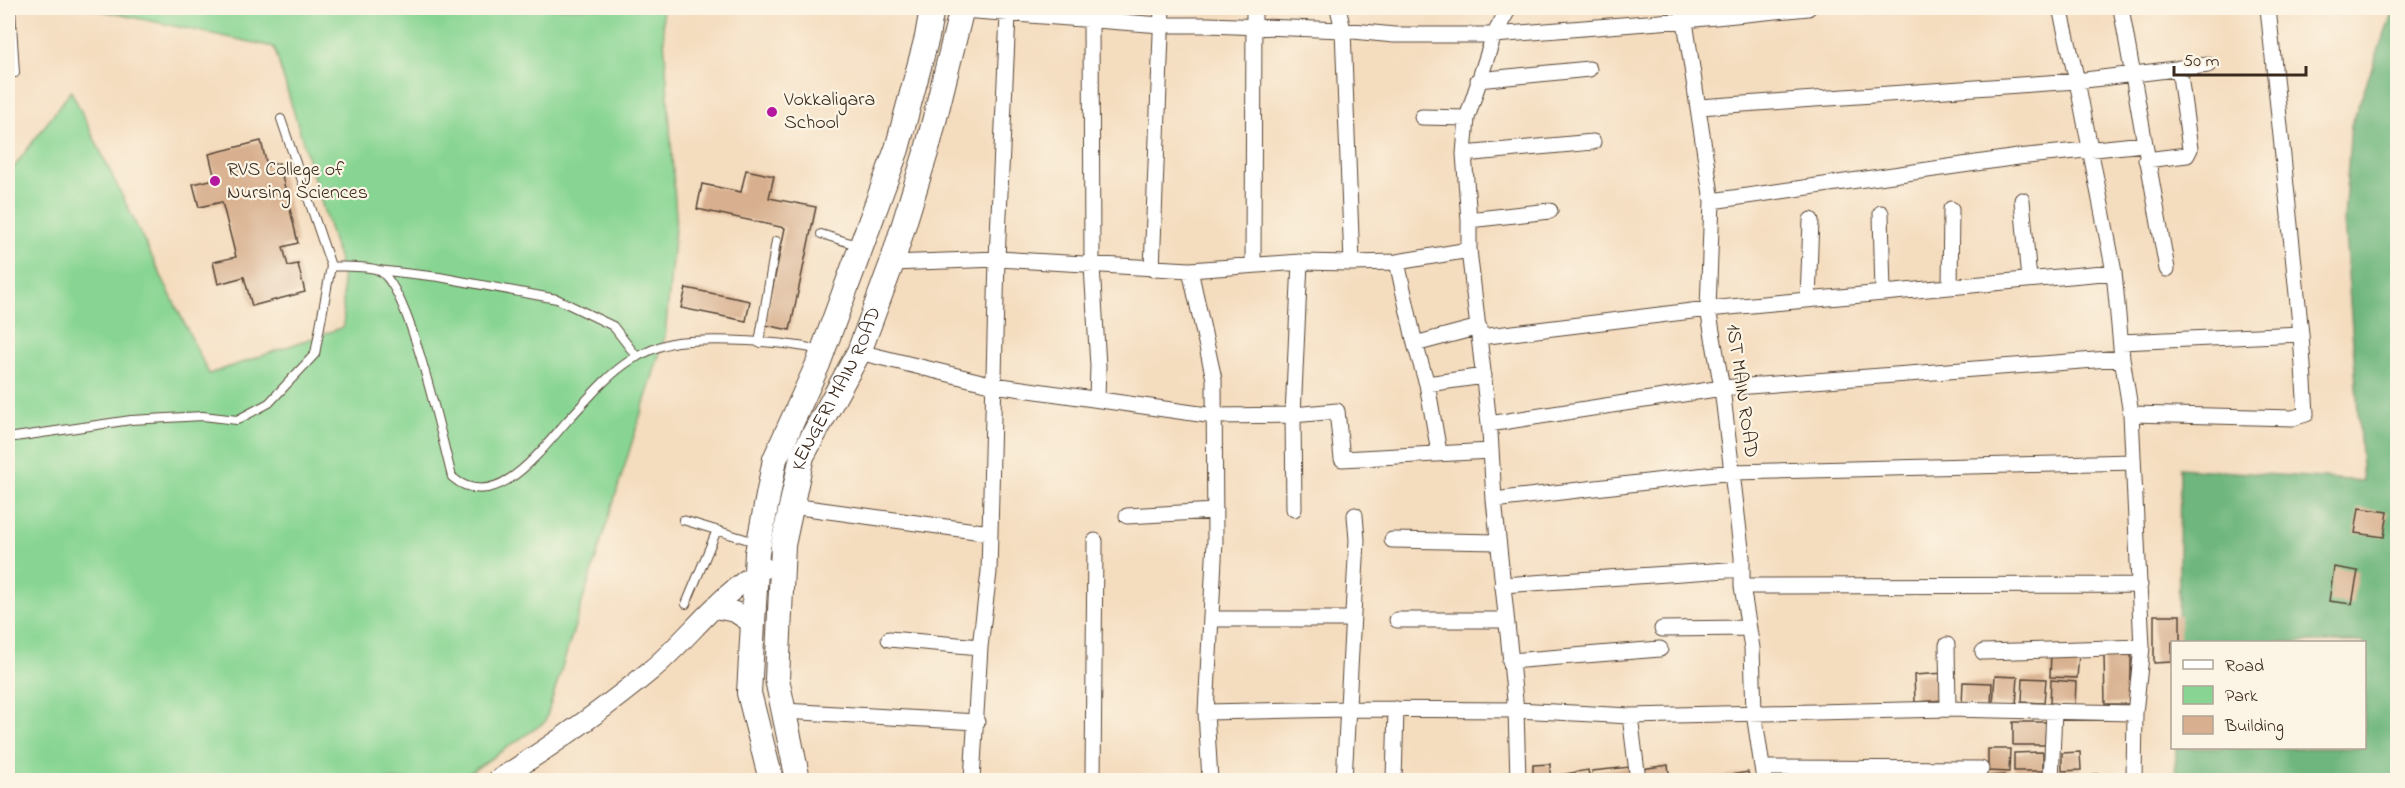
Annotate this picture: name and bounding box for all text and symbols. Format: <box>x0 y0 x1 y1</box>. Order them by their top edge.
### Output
scale bar <box>2174 39 2306 77</box>
text: 50 m <box>2183 49 2220 75</box>
place label: Vokkaligara School <box>783 86 875 138</box>
marker: Vokkaligara School <box>765 105 779 119</box>
place label: RVS College of Nursing Sciences <box>227 156 368 209</box>
marker: RVS College of Nursing Sciences <box>208 174 222 188</box>
street label: KENGERI MAIN ROAD <box>785 303 889 473</box>
street label: 1ST MAIN ROAD <box>1717 322 1765 460</box>
legend <box>2171 641 2366 749</box>
text: Road <box>2225 654 2264 680</box>
text: Park <box>2225 684 2258 710</box>
text: Building <box>2224 714 2284 741</box>

